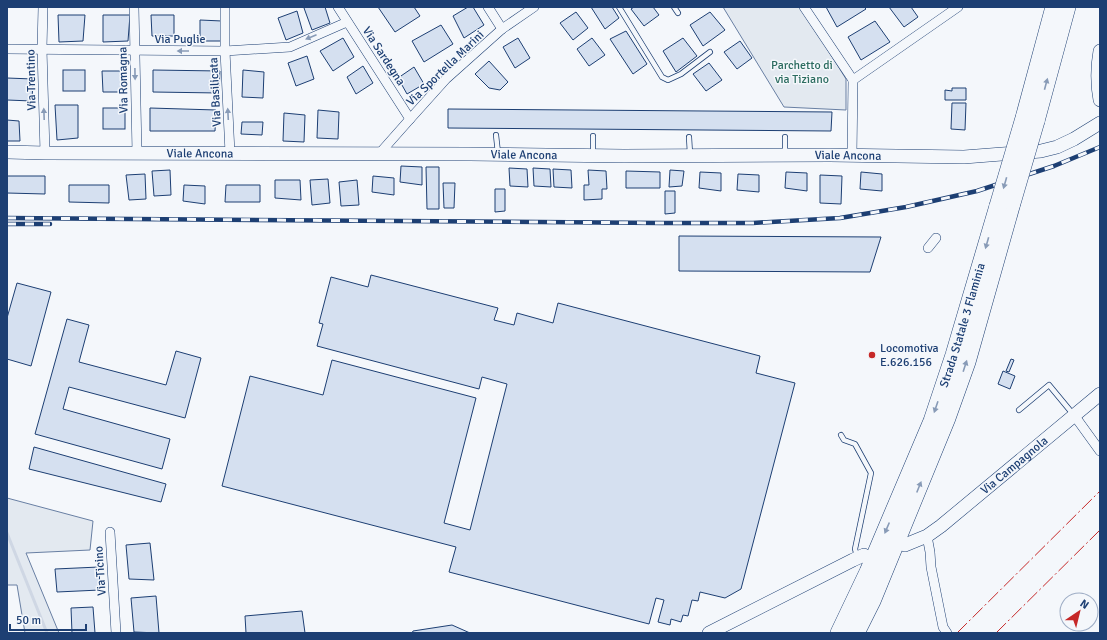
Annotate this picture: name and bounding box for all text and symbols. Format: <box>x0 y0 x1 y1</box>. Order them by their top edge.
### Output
street label: Via Sardegna <box>359 24 408 89</box>
street label: Via Sportella Marini <box>403 28 487 109</box>
street label: Via Puglie <box>154 32 206 47</box>
one-way arrow <box>305 35 317 41</box>
street label: Via Romagna <box>115 46 132 113</box>
one-way arrow <box>176 48 189 54</box>
street label: Via Trentino <box>23 49 40 111</box>
street label: Via Basilicata <box>206 57 225 127</box>
park label: Parchetto di via Tiziano <box>771 58 833 87</box>
one-way arrow <box>132 68 138 81</box>
one-way arrow <box>1043 77 1049 89</box>
one-way arrow <box>41 107 47 120</box>
one-way arrow <box>225 107 231 120</box>
street label: Viale Ancona <box>167 146 233 161</box>
street label: Viale Ancona <box>491 147 557 163</box>
street label: Viale Ancona <box>815 148 881 164</box>
one-way arrow <box>1002 177 1008 189</box>
one-way arrow <box>984 237 990 249</box>
street label: Strada Statale 3 Flaminia <box>937 261 989 390</box>
place label: Locomotiva E.626.156 <box>880 341 939 370</box>
marker: Locomotiva E.626.156 <box>867 350 877 360</box>
one-way arrow <box>963 359 969 371</box>
one-way arrow <box>933 402 939 414</box>
street label: Via Campagnola <box>978 433 1051 498</box>
one-way arrow <box>916 481 922 493</box>
one-way arrow <box>884 522 890 534</box>
street label: Via Ticino <box>91 546 110 596</box>
north arrow <box>1059 592 1099 632</box>
text: N <box>1078 597 1091 612</box>
scale bar <box>10 606 86 632</box>
text: 50 m <box>16 613 41 628</box>

